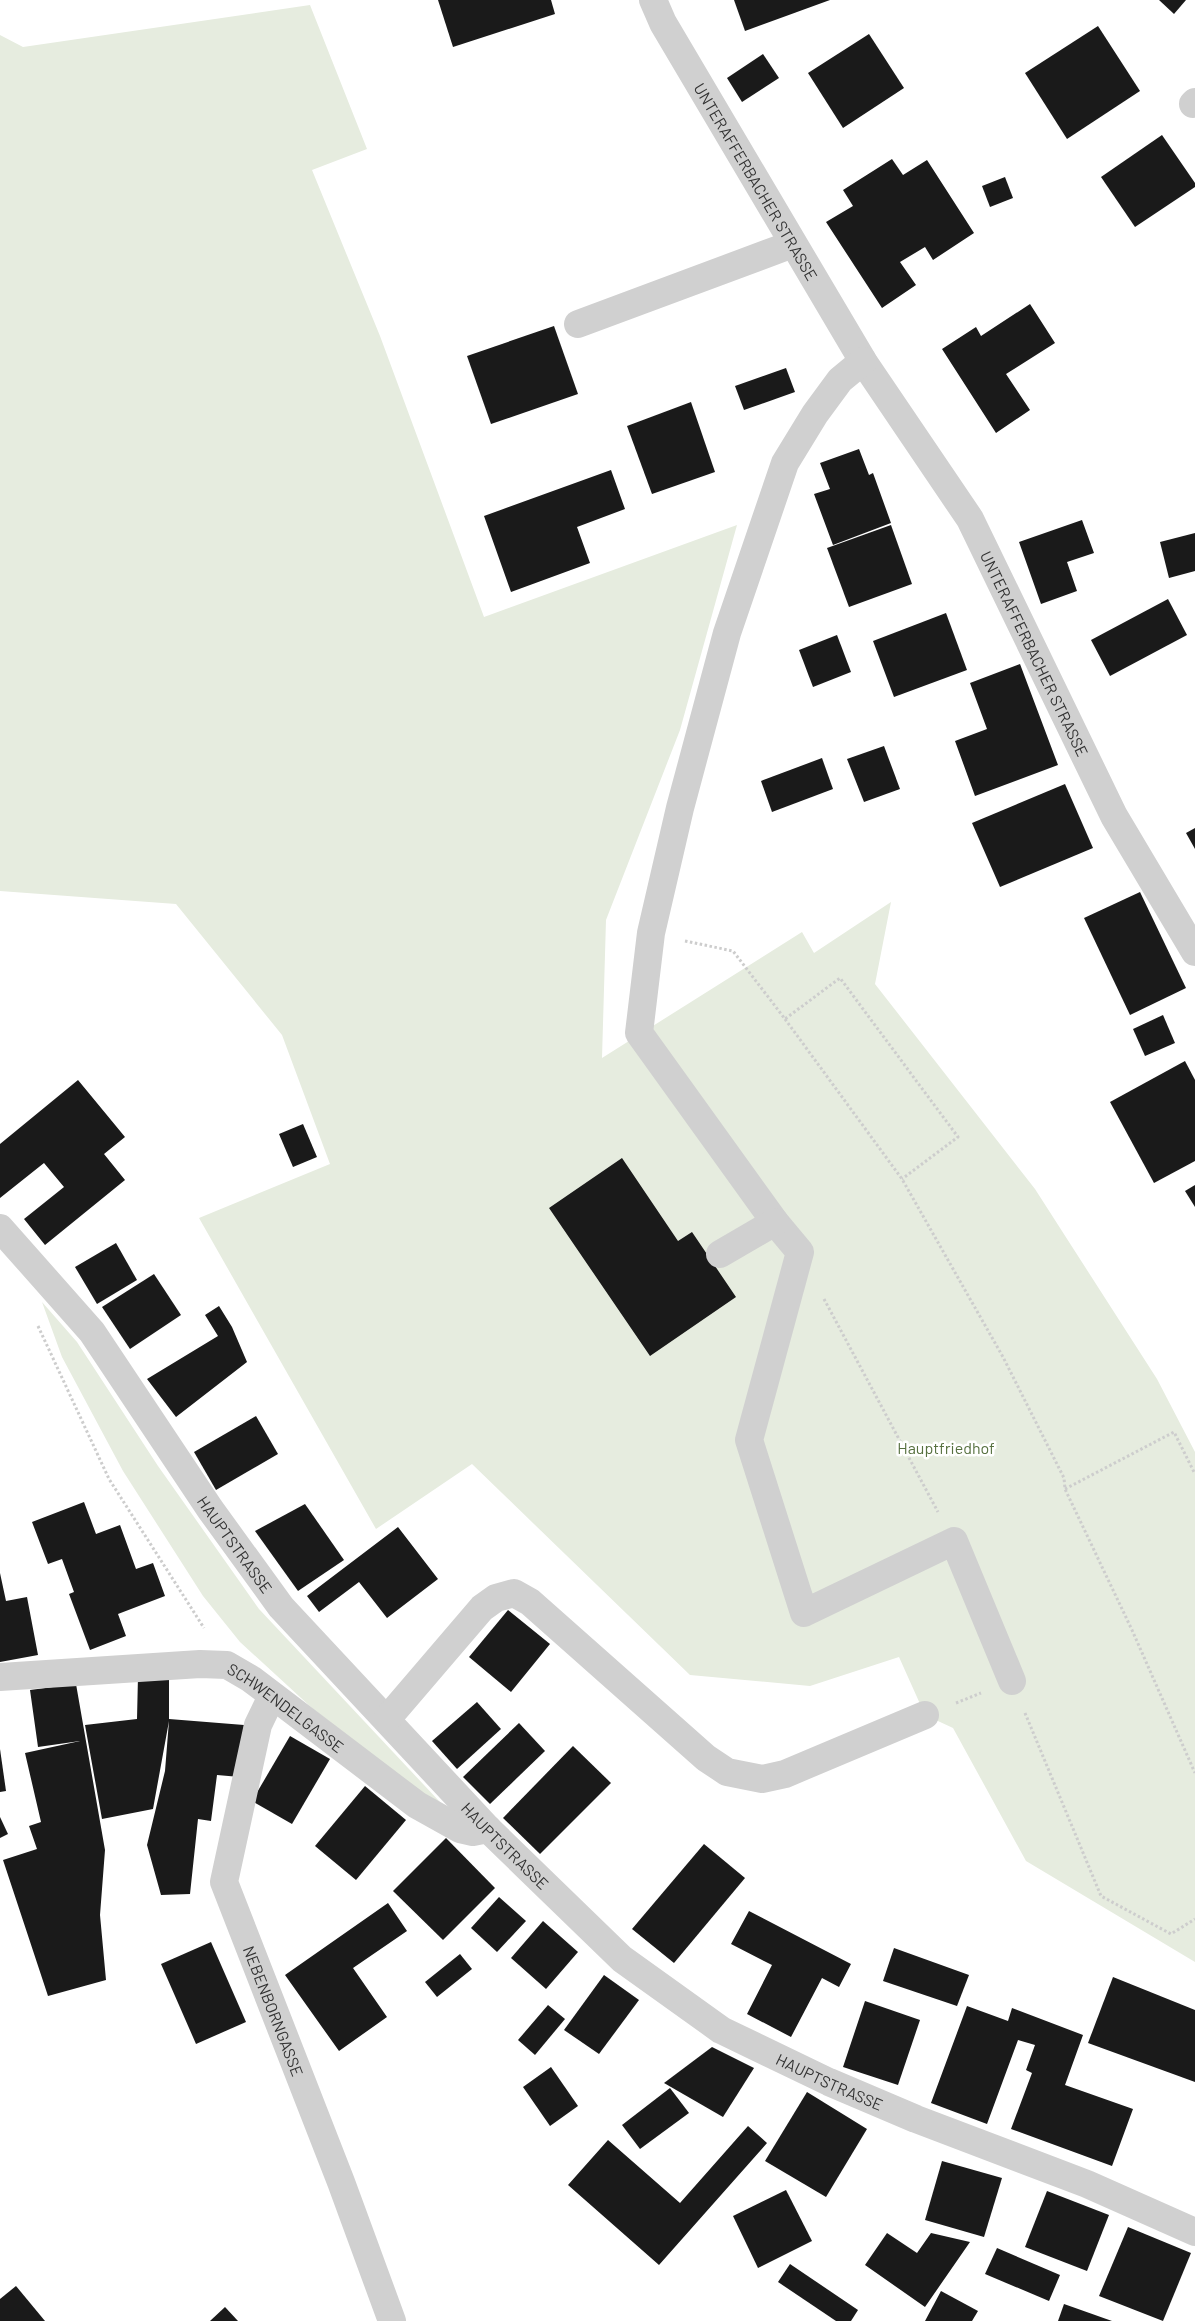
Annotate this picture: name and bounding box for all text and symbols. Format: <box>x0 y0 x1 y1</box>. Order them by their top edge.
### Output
street label: UNTERAFFERBACHER STRASSE <box>691 79 822 283</box>
street label: UNTERAFFERBACHER STRASSE <box>977 548 1093 759</box>
park label: Hauptfriedhof <box>897 1438 995 1457</box>
street label: HAUPTSTRASSE <box>194 1492 277 1596</box>
street label: SCHWENDELGASSE <box>225 1658 348 1756</box>
street label: HAUPTSTRASSE <box>458 1798 553 1893</box>
street label: NEBENBORNGASSE <box>240 1943 308 2079</box>
street label: HAUPTSTRASSE <box>773 2049 886 2113</box>

